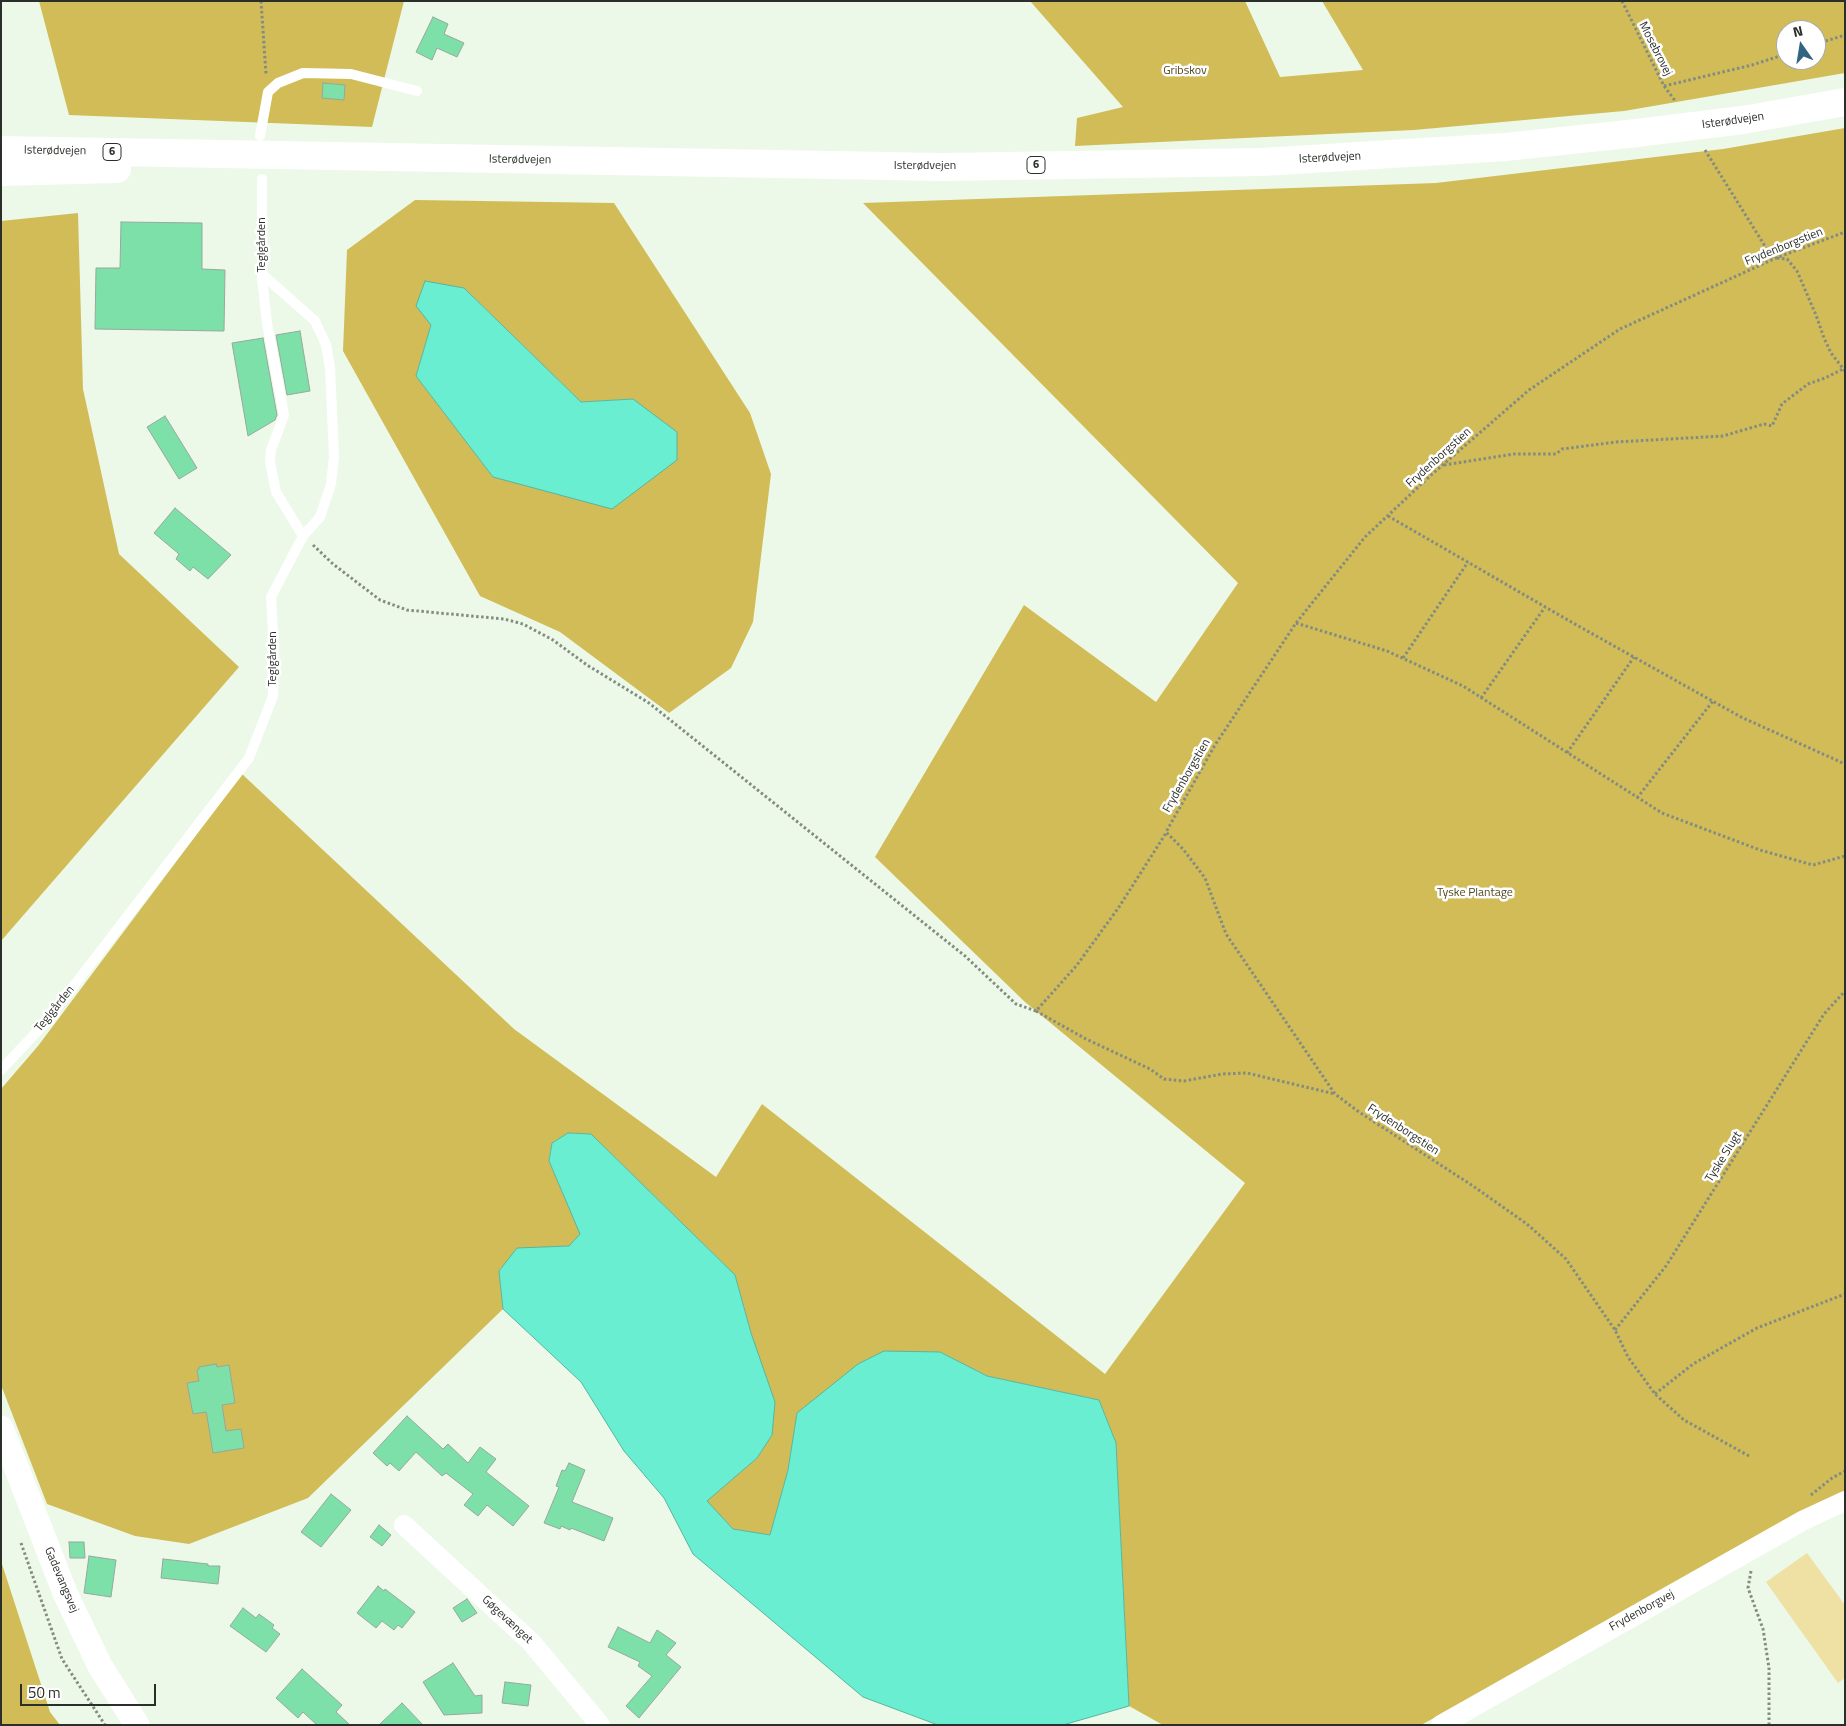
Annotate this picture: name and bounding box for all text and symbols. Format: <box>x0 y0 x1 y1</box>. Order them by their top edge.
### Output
street label: Mosebrovej <box>1635 19 1675 79</box>
north arrow <box>1776 20 1826 70</box>
text: N <box>1791 20 1805 42</box>
park label: Gribskov <box>1163 64 1207 78</box>
street label: Isterødvejen <box>1701 110 1765 132</box>
street label: Isterødvejen <box>24 143 86 159</box>
road number: 6 <box>103 144 121 160</box>
street label: Isterødvejen <box>1298 149 1362 167</box>
street label: Isterødvejen <box>489 152 551 168</box>
road number: 6 <box>1027 156 1045 174</box>
street label: Isterødvejen <box>894 159 956 173</box>
street label: Teglgården <box>255 217 269 273</box>
street label: Frydenborgstien <box>1743 225 1825 269</box>
street label: Frydenborgstien <box>1404 425 1474 491</box>
street label: Teglgården <box>266 631 280 687</box>
street label: Frydenborgstien <box>1160 737 1214 815</box>
park label: Tyske Plantage <box>1437 886 1513 900</box>
street label: Teglgården <box>32 983 78 1035</box>
street label: Frydenborgstien <box>1364 1101 1442 1159</box>
street label: Tyske Slugt <box>1703 1129 1745 1185</box>
street label: Gadevangsvej <box>41 1545 81 1615</box>
street label: Frydenborgvej <box>1607 1587 1677 1635</box>
street label: Gøgevænget <box>479 1593 535 1647</box>
scale bar <box>22 1674 159 1706</box>
text: 50 m <box>28 1681 61 1704</box>

